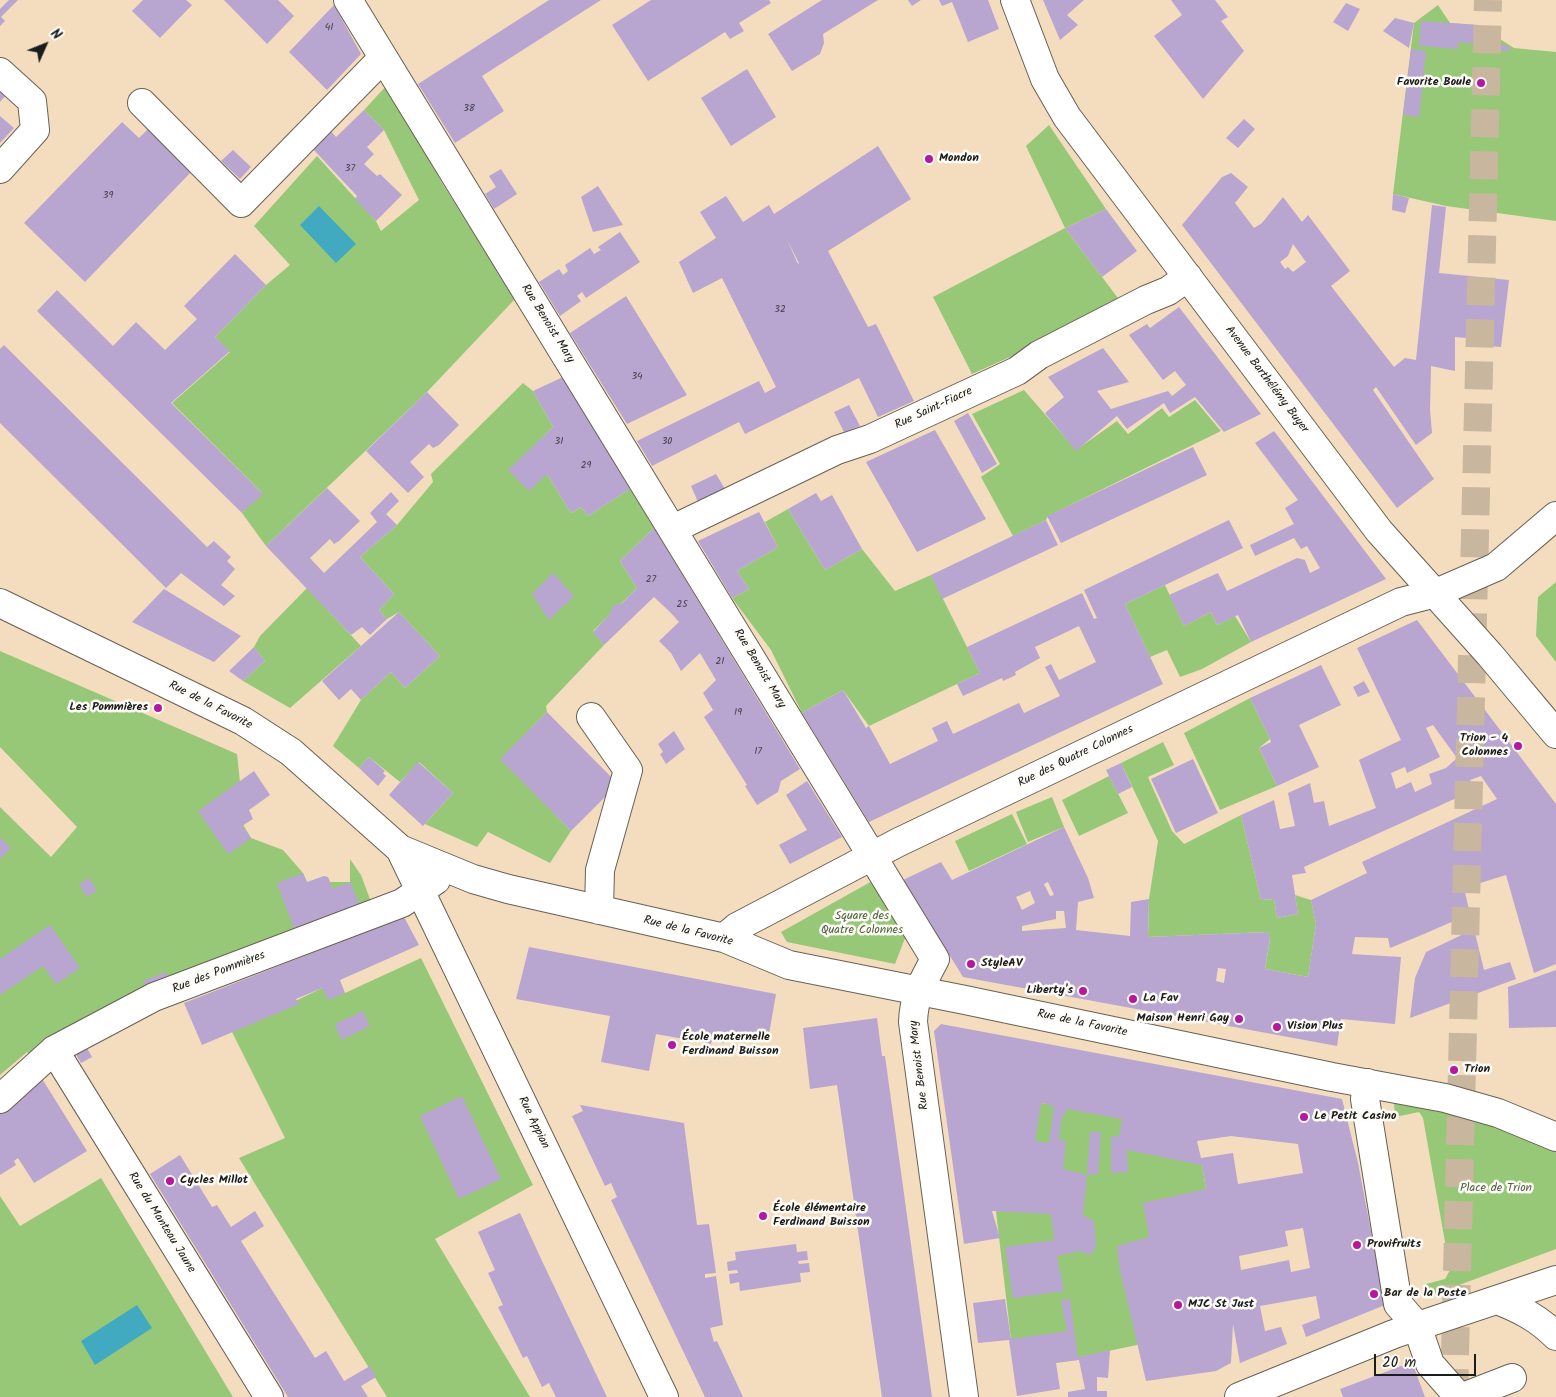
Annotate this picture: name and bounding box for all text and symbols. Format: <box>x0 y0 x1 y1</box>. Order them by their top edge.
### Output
north arrow <box>20 20 70 70</box>
house number: 41 <box>325 22 333 34</box>
text: N <box>45 24 67 45</box>
place label: Favorite Boule <box>1397 76 1471 90</box>
marker: Favorite Boule <box>1475 77 1487 89</box>
house number: 38 <box>463 103 475 115</box>
place label: Mondon <box>939 152 979 166</box>
marker: Mondon <box>923 153 935 165</box>
house number: 37 <box>345 163 355 175</box>
house number: 39 <box>103 190 113 202</box>
street label: Rue Benoist Mary <box>517 282 577 366</box>
house number: 32 <box>774 304 786 316</box>
street label: Avenue Barthélémy Buyer <box>1221 324 1311 436</box>
house number: 34 <box>631 371 643 383</box>
street label: Rue Saint-Fiacre <box>893 385 975 433</box>
house number: 31 <box>555 436 563 448</box>
house number: 30 <box>662 436 672 448</box>
house number: 29 <box>581 460 591 472</box>
house number: 27 <box>646 574 656 586</box>
house number: 25 <box>676 599 688 611</box>
street label: Rue Benoist Mary <box>730 627 788 711</box>
house number: 21 <box>716 656 724 668</box>
street label: Rue de la Favorite <box>166 679 254 733</box>
place label: Les Pommières <box>69 701 148 715</box>
marker: Les Pommières <box>152 702 164 714</box>
house number: 19 <box>734 707 742 719</box>
street label: Rue des Quatre Colonnes <box>1016 723 1136 791</box>
place label: Trion - 4 Colonnes <box>1460 732 1508 760</box>
marker: Trion - 4 Colonnes <box>1512 740 1524 752</box>
house number: 17 <box>754 746 762 758</box>
park label: Square des Quatre Colonnes <box>821 910 903 938</box>
street label: Rue de la Favorite <box>642 914 734 950</box>
street label: Rue des Pommières <box>171 949 267 997</box>
place label: StyleAV <box>981 957 1022 971</box>
marker: StyleAV <box>965 958 977 970</box>
place label: Liberty's <box>1026 984 1073 998</box>
marker: Liberty's <box>1077 985 1089 997</box>
place label: La Fav <box>1143 992 1178 1006</box>
marker: La Fav <box>1127 993 1139 1005</box>
street label: Rue de la Favorite <box>1036 1007 1128 1041</box>
place label: Maison Henri Gay <box>1136 1012 1229 1026</box>
marker: Maison Henri Gay <box>1233 1013 1245 1025</box>
street label: Rue Benoist Mary <box>907 1019 933 1111</box>
place label: Vision Plus <box>1287 1020 1343 1034</box>
marker: Vision Plus <box>1271 1021 1283 1033</box>
place label: École maternelle Ferdinand Buisson <box>682 1031 779 1059</box>
marker: École maternelle Ferdinand Buisson <box>666 1039 678 1051</box>
place label: Trion <box>1464 1063 1490 1077</box>
marker: Trion <box>1448 1064 1460 1076</box>
street label: Rue Appian <box>514 1094 552 1152</box>
place label: Le Petit Casino <box>1314 1110 1396 1124</box>
marker: Le Petit Casino <box>1298 1111 1310 1123</box>
street label: Rue du Manteau Jaune <box>124 1170 198 1276</box>
place label: Cycles Millot <box>180 1174 248 1188</box>
marker: Cycles Millot <box>164 1175 176 1187</box>
park label: Place de Trion <box>1460 1182 1532 1196</box>
place label: École élémentaire Ferdinand Buisson <box>773 1202 870 1230</box>
marker: École élémentaire Ferdinand Buisson <box>757 1210 769 1222</box>
place label: Provifruits <box>1367 1238 1421 1252</box>
marker: Provifruits <box>1351 1239 1363 1251</box>
place label: Bar de la Poste <box>1384 1287 1466 1301</box>
marker: Bar de la Poste <box>1368 1288 1380 1300</box>
place label: MJC St Just <box>1188 1298 1254 1312</box>
marker: MJC St Just <box>1172 1299 1184 1311</box>
scale bar <box>1376 1344 1478 1376</box>
text: 20 m <box>1382 1351 1416 1375</box>

